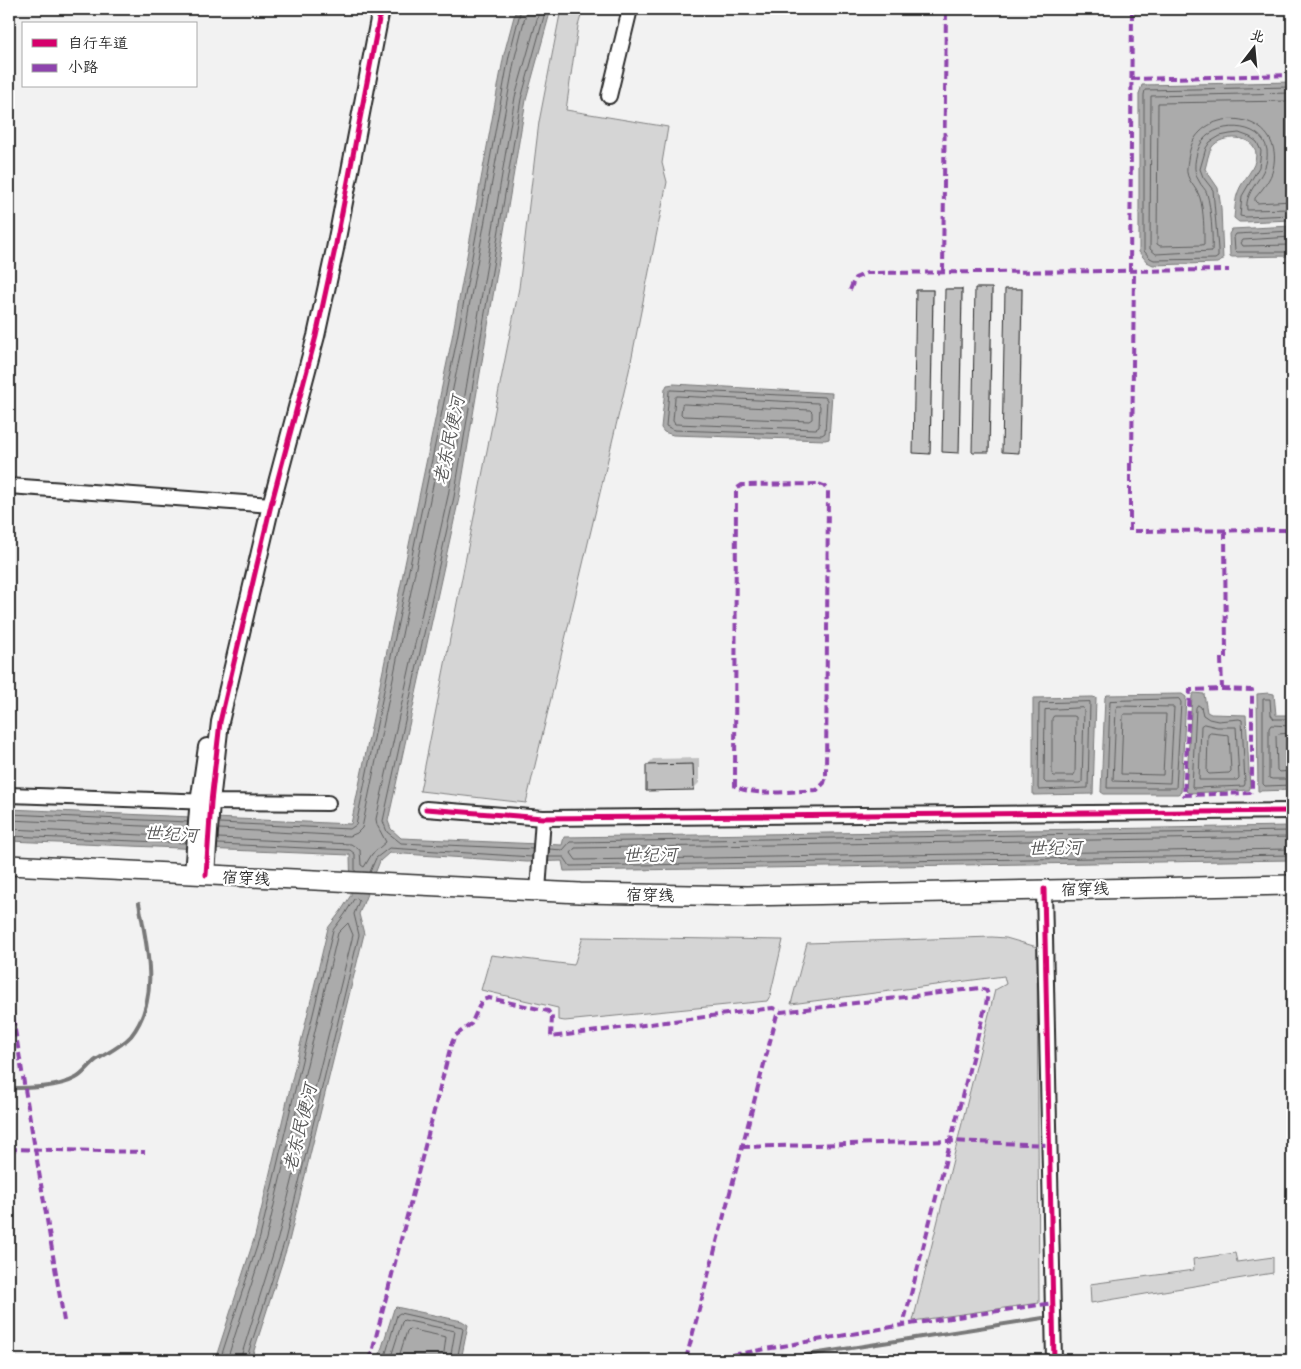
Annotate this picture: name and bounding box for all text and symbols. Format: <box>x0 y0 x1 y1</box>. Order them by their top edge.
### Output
legend <box>22 22 198 88</box>
north arrow <box>1228 22 1278 72</box>
text: 北 <box>1248 24 1267 46</box>
text: 自行车道 <box>68 32 128 52</box>
text: 小路 <box>68 56 98 76</box>
water label: 老东民便河 <box>427 391 470 487</box>
water label: 世纪河 <box>143 820 202 847</box>
water label: 世纪河 <box>1028 834 1085 859</box>
water label: 世纪河 <box>623 841 680 866</box>
street label: 宿穿线 <box>221 865 271 889</box>
street label: 宿穿线 <box>1061 877 1109 899</box>
street label: 宿穿线 <box>626 883 674 905</box>
water label: 老东民便河 <box>276 1079 322 1175</box>

